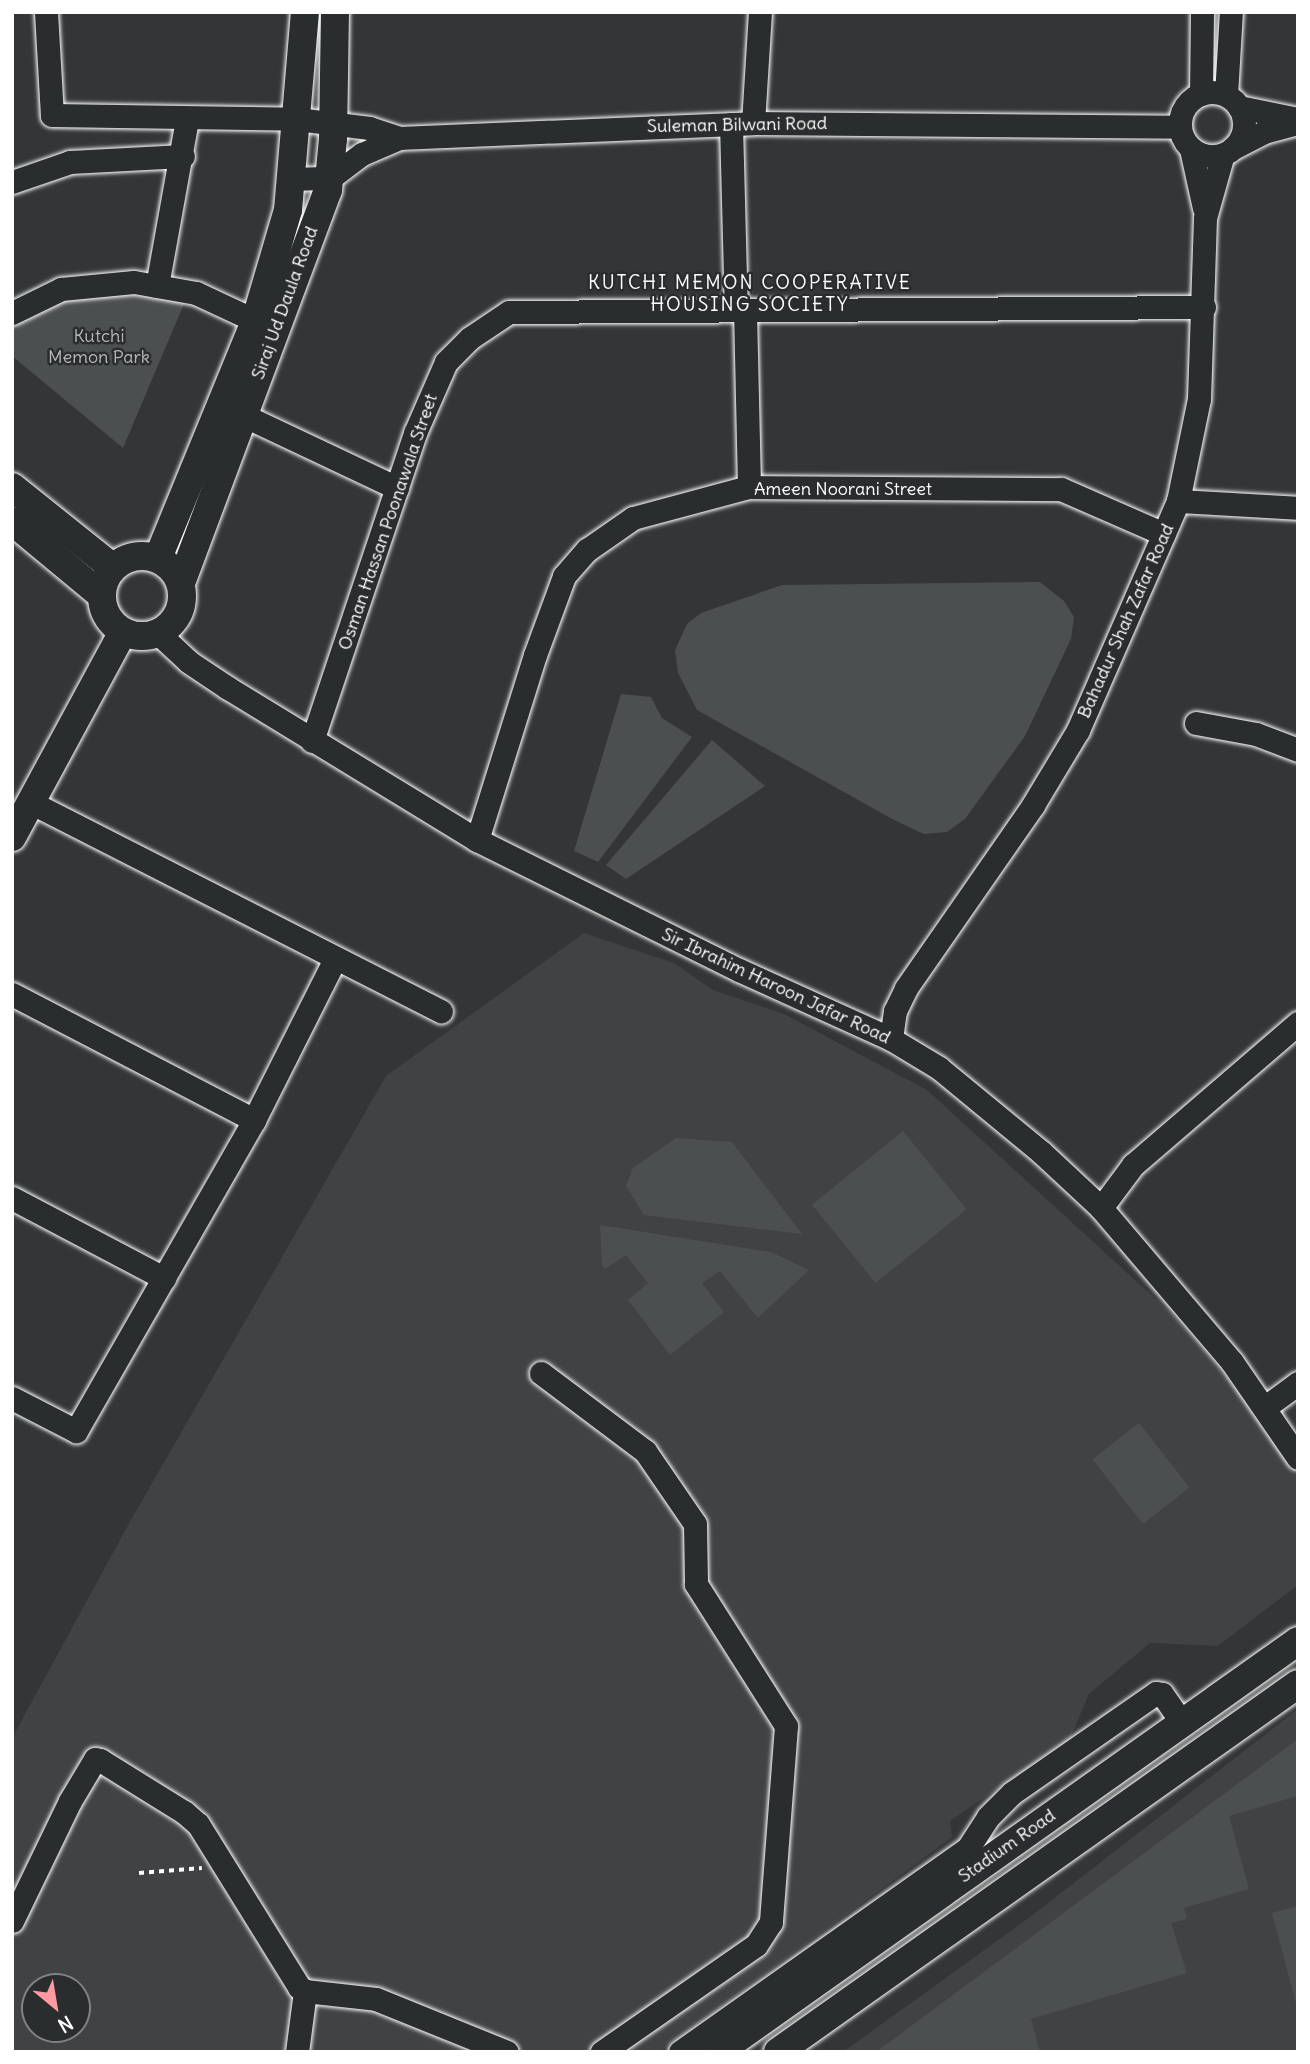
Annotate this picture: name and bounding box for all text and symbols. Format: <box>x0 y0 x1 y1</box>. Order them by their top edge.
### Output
street label: Suleman Bilwani Road <box>647 113 827 137</box>
street label: Siraj Ud Daula Road <box>247 224 323 382</box>
district label: KUTCHI MEMON COOPERATIVE HOUSING SOCIETY <box>591 272 909 316</box>
park label: Kutchi Memon Park <box>48 326 150 368</box>
street label: Osman Hassan Poonawala Street <box>334 391 442 653</box>
street label: Ameen Noorani Street <box>754 478 932 500</box>
street label: Bahadur Shah Zafar Road <box>1073 520 1179 722</box>
street label: Sir Ibrahim Haroon Jafar Road <box>658 923 894 1049</box>
street label: Stadium Road <box>954 1805 1060 1887</box>
north arrow <box>21 1973 91 2043</box>
text: N <box>54 2011 77 2038</box>

